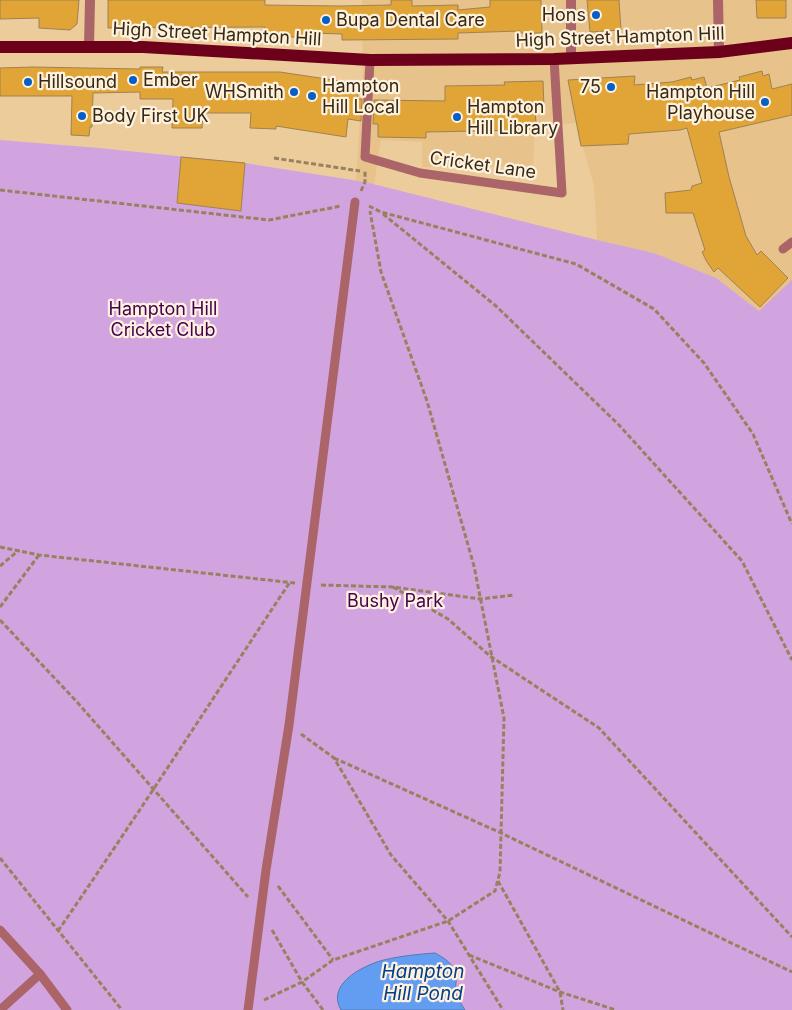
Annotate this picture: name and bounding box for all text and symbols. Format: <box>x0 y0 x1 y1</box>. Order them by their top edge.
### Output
place label: Hons <box>542 4 586 25</box>
place label: Bupa Dental Care <box>336 9 485 30</box>
marker: Hons <box>590 9 602 21</box>
marker: Bupa Dental Care <box>320 14 332 26</box>
street label: High Street Hampton Hill <box>112 18 322 49</box>
street label: High Street Hampton Hill <box>515 22 725 51</box>
place label: Ember <box>143 69 198 90</box>
place label: Hillsound <box>38 71 117 92</box>
marker: Ember <box>127 74 139 86</box>
place label: Hampton Hill Local <box>322 75 399 117</box>
marker: Hillsound <box>22 76 34 88</box>
place label: 75 <box>580 76 601 97</box>
place label: WHSmith <box>205 81 284 102</box>
marker: 75 <box>605 81 617 93</box>
place label: Hampton Hill Playhouse <box>646 81 755 123</box>
marker: WHSmith <box>288 86 300 98</box>
marker: Hampton Hill Local <box>306 90 318 102</box>
place label: Hampton Hill Library <box>467 96 558 138</box>
marker: Hampton Hill Playhouse <box>759 96 771 108</box>
place label: Body First UK <box>92 105 209 126</box>
marker: Body First UK <box>76 110 88 122</box>
marker: Hampton Hill Library <box>451 111 463 123</box>
street label: Cricket Lane <box>429 147 538 182</box>
park label: Hampton Hill Cricket Club <box>109 298 217 340</box>
park label: Bushy Park <box>347 590 443 611</box>
water label: Hampton Hill Pond <box>382 960 464 1005</box>

